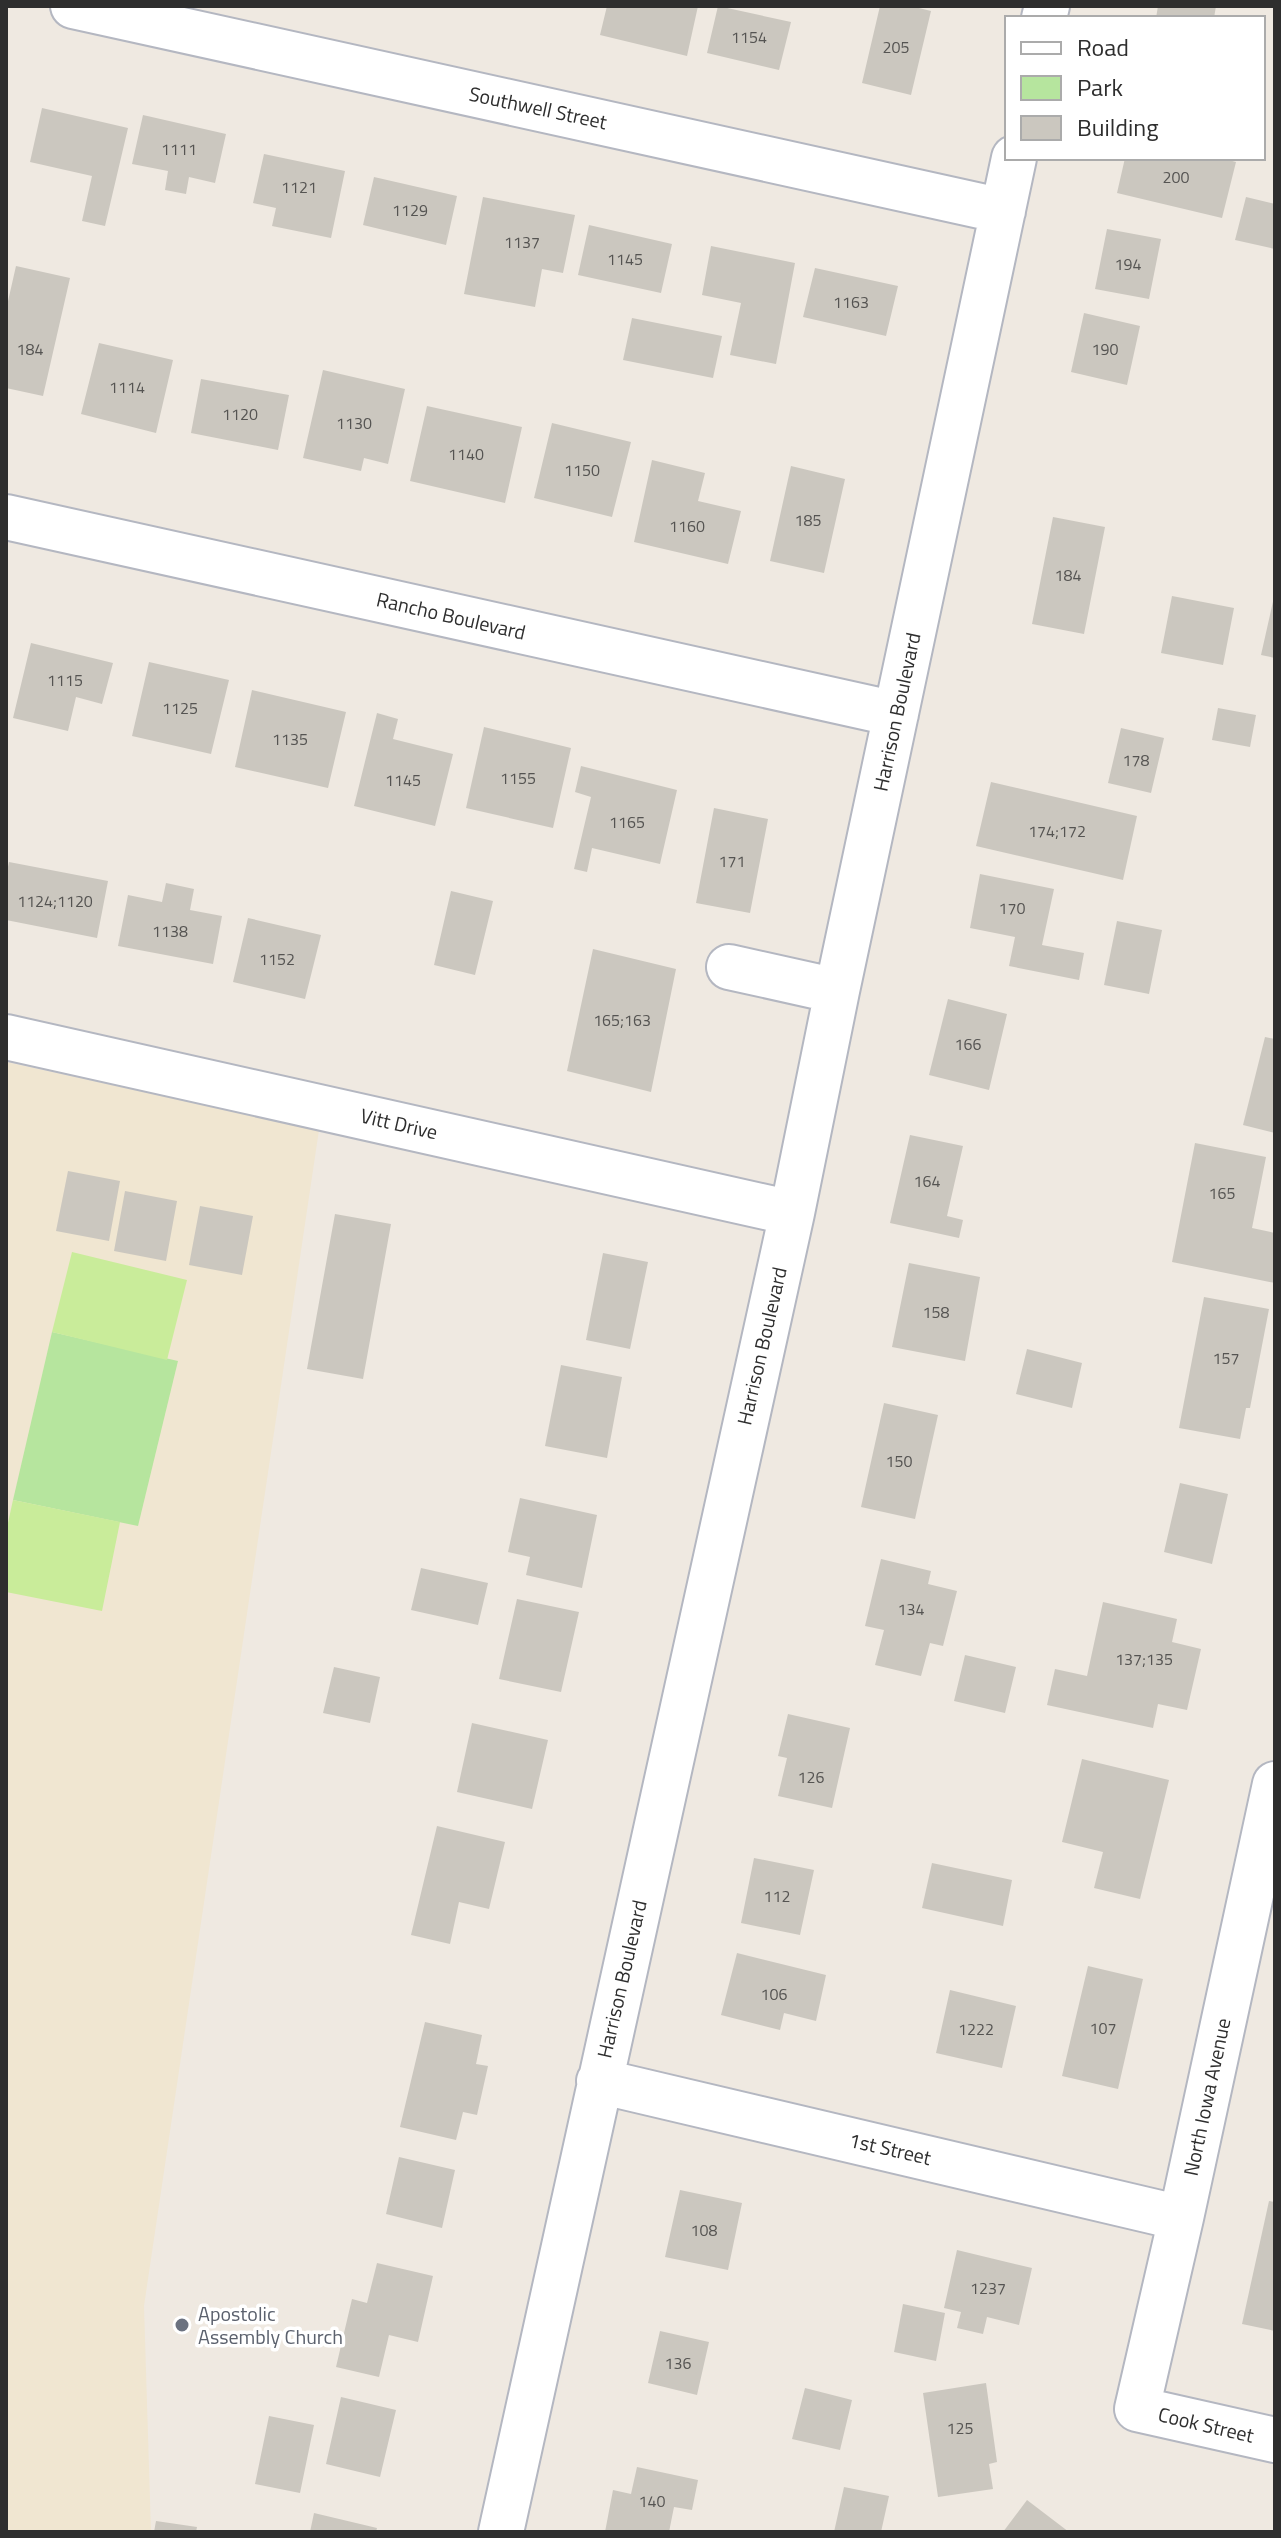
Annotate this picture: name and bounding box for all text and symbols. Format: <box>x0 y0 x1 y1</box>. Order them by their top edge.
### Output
legend <box>1005 16 1265 160</box>
house number: 1154 <box>731 25 767 49</box>
text: Road <box>1077 29 1129 65</box>
house number: 205 <box>883 35 909 59</box>
text: Park <box>1077 69 1123 105</box>
street label: Southwell Street <box>466 78 610 137</box>
text: Building <box>1077 109 1159 145</box>
house number: 1111 <box>161 137 197 161</box>
house number: 200 <box>1163 165 1189 189</box>
house number: 1121 <box>281 175 317 199</box>
house number: 1129 <box>392 198 428 222</box>
house number: 1137 <box>504 230 540 254</box>
house number: 1145 <box>607 247 643 271</box>
house number: 194 <box>1115 252 1141 276</box>
house number: 1163 <box>833 290 869 314</box>
house number: 184 <box>17 337 43 361</box>
house number: 190 <box>1092 337 1118 361</box>
house number: 1114 <box>109 375 145 399</box>
house number: 1120 <box>222 402 258 426</box>
house number: 1130 <box>336 411 372 435</box>
house number: 1140 <box>448 442 484 466</box>
house number: 1150 <box>564 458 600 482</box>
house number: 185 <box>795 508 821 532</box>
house number: 1160 <box>669 514 705 538</box>
house number: 184 <box>1055 563 1081 587</box>
street label: Rancho Boulevard <box>373 583 529 648</box>
street label: Harrison Boulevard <box>865 630 928 794</box>
house number: 1115 <box>47 668 83 692</box>
house number: 1125 <box>162 696 198 720</box>
house number: 1135 <box>272 727 308 751</box>
house number: 178 <box>1123 748 1149 772</box>
house number: 1155 <box>500 766 536 790</box>
house number: 1145 <box>385 768 421 792</box>
house number: 1165 <box>609 810 645 834</box>
house number: 174;172 <box>1028 819 1086 843</box>
house number: 171 <box>719 849 745 873</box>
house number: 1124;1120 <box>17 889 93 913</box>
house number: 170 <box>999 896 1025 920</box>
house number: 1138 <box>152 919 188 943</box>
house number: 1152 <box>259 947 295 971</box>
house number: 165;163 <box>593 1008 651 1032</box>
house number: 166 <box>955 1032 981 1056</box>
street label: Vitt Drive <box>358 1100 441 1147</box>
house number: 164 <box>914 1169 940 1193</box>
house number: 165 <box>1209 1181 1235 1205</box>
street label: Harrison Boulevard <box>728 1264 795 1428</box>
house number: 158 <box>923 1300 949 1324</box>
house number: 157 <box>1213 1346 1239 1370</box>
house number: 150 <box>886 1449 912 1473</box>
house number: 134 <box>898 1597 924 1621</box>
house number: 137;135 <box>1115 1647 1173 1671</box>
house number: 126 <box>798 1765 824 1789</box>
house number: 112 <box>764 1884 790 1908</box>
street label: Harrison Boulevard <box>588 1897 655 2061</box>
house number: 106 <box>761 1982 787 2006</box>
street label: North Iowa Avenue <box>1175 2015 1238 2179</box>
house number: 107 <box>1090 2016 1116 2040</box>
house number: 1222 <box>958 2017 994 2041</box>
street label: 1st Street <box>846 2124 934 2173</box>
house number: 108 <box>691 2218 717 2242</box>
house number: 1237 <box>970 2276 1006 2300</box>
place label: Apostolic Assembly Church <box>198 2298 343 2352</box>
marker: Apostolic Assembly Church <box>173 2316 191 2334</box>
house number: 136 <box>665 2351 691 2375</box>
street label: Cook Street <box>1155 2398 1257 2451</box>
house number: 125 <box>947 2416 973 2440</box>
house number: 140 <box>639 2489 665 2513</box>

